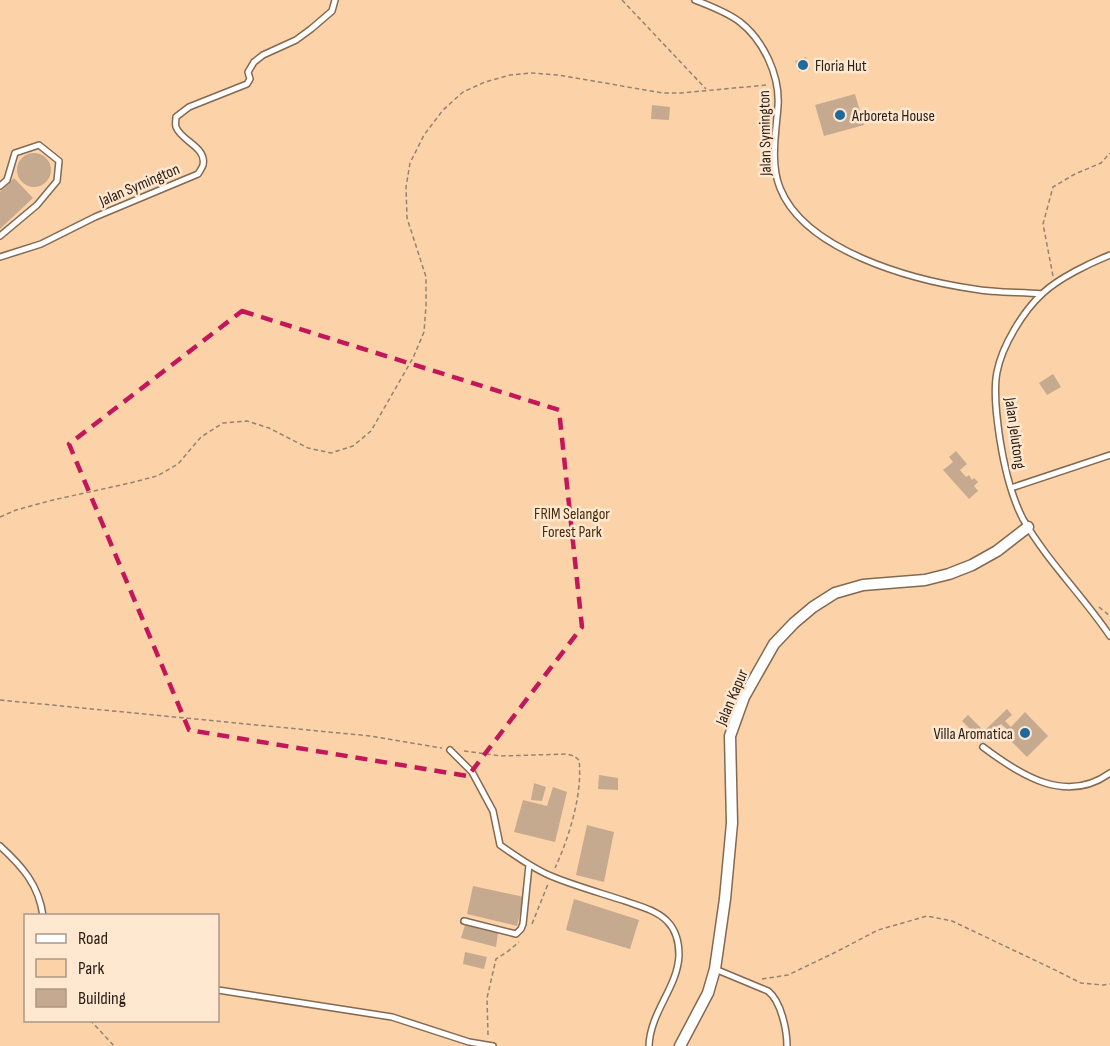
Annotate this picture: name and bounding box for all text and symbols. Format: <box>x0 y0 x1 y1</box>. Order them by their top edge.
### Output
place label: Floria Hut <box>815 57 867 76</box>
marker: Floria Hut <box>796 58 810 72</box>
street label: Jalan Symington <box>755 90 776 177</box>
place label: Arboreta House <box>851 107 935 126</box>
marker: Arboreta House <box>833 108 847 122</box>
street label: Jalan Symington <box>96 160 183 211</box>
street label: Jalan Jelutong <box>1000 395 1029 470</box>
park label: FRIM Selangor Forest Park <box>534 505 610 542</box>
street label: Jalan Kapur <box>712 666 753 729</box>
place label: Villa Aromatica <box>933 725 1013 744</box>
marker: Villa Aromatica <box>1018 726 1032 740</box>
legend <box>24 914 219 1022</box>
text: Road <box>78 928 108 949</box>
text: Park <box>78 958 104 979</box>
text: Building <box>78 988 126 1009</box>

